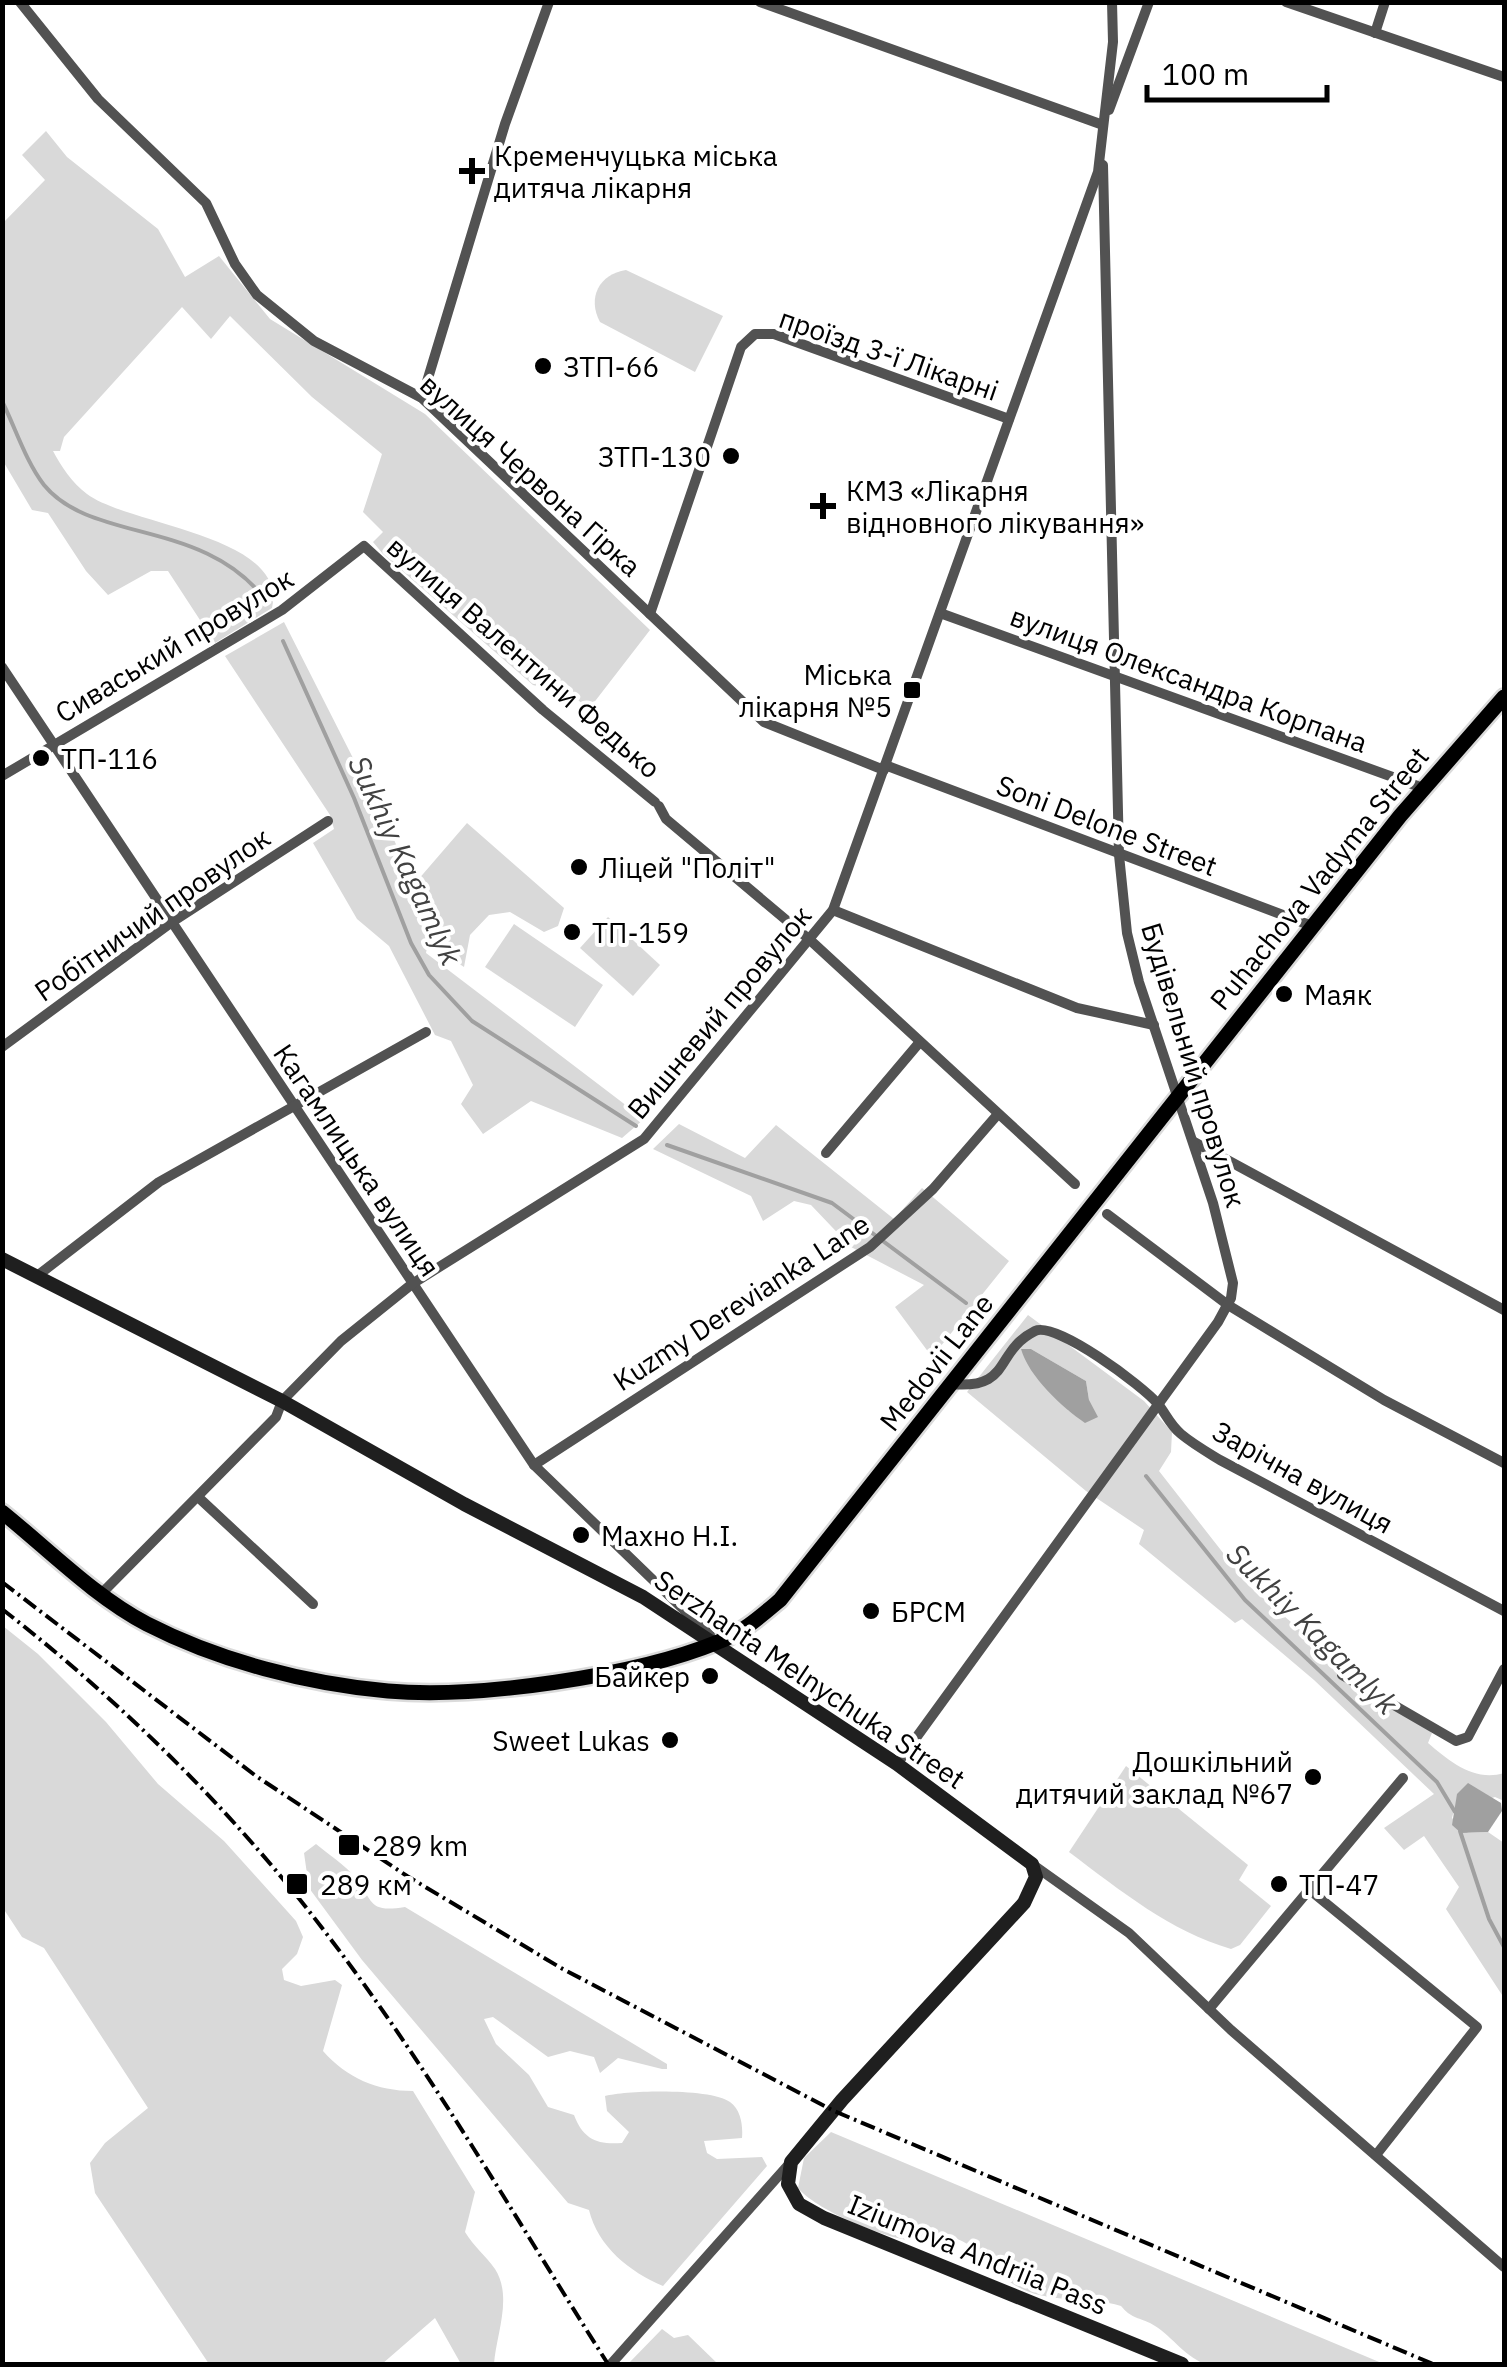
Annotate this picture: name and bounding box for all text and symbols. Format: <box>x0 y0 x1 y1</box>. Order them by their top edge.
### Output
scale bar <box>1147 40 1327 102</box>
text: 100 m <box>1162 54 1249 93</box>
place label: Кременчуцька міська дитяча лікарня <box>494 137 778 206</box>
marker: Кременчуцька міська дитяча лікарня <box>459 158 485 184</box>
street label: проїзд 3-ї Лікарні <box>774 299 1004 409</box>
place label: ЗТП-66 <box>563 348 659 385</box>
marker: ЗТП-66 <box>532 355 554 377</box>
street label: вулиця Червона Гірка <box>413 366 649 584</box>
place label: ЗТП-130 <box>598 438 711 475</box>
marker: ЗТП-130 <box>720 445 742 467</box>
place label: КМЗ «Лікарня відновного лікування» <box>846 472 1144 541</box>
marker: КМЗ «Лікарня відновного лікування» <box>810 493 836 519</box>
street label: вулиця Валентини Федько <box>379 528 669 786</box>
street label: Сиваський провулок <box>48 559 300 731</box>
street label: вулиця Олександра Корпана <box>1005 597 1373 761</box>
place label: Міська лікарня №5 <box>739 656 892 725</box>
marker: Міська лікарня №5 <box>901 679 923 701</box>
street label: Puhachova Vadyma Street <box>1201 739 1437 1017</box>
place label: ТП-116 <box>61 740 158 777</box>
marker: ТП-116 <box>30 747 52 769</box>
water label: Sukhiy Kagamlyk <box>340 749 472 971</box>
street label: Soni Delone Street <box>991 766 1223 884</box>
street label: Робітничий провулок <box>27 819 277 1009</box>
place label: Ліцей "Політ" <box>599 849 776 886</box>
marker: Ліцей "Політ" <box>568 856 590 878</box>
street label: Вишневий провулок <box>619 898 819 1126</box>
place label: ТП-159 <box>592 914 689 951</box>
street label: Будівельний провулок <box>1133 918 1255 1212</box>
marker: ТП-159 <box>561 921 583 943</box>
place label: Маяк <box>1304 976 1372 1013</box>
marker: Маяк <box>1273 983 1295 1005</box>
street label: Кагамлицька вулиця <box>265 1037 449 1283</box>
street label: Kuzmy Derevianka Lane <box>606 1205 876 1399</box>
street label: Medovii Lane <box>871 1286 1001 1438</box>
street label: Зарічна вулиця <box>1206 1412 1400 1542</box>
place label: Махно Н.І. <box>601 1517 738 1554</box>
marker: Махно Н.І. <box>570 1524 592 1546</box>
water label: Sukhiy Kagamlyk <box>1219 1534 1407 1722</box>
street label: Serzhanta Melnychuka Street <box>647 1561 973 1797</box>
place label: БРСМ <box>891 1593 966 1630</box>
marker: БРСМ <box>860 1600 882 1622</box>
place label: Байкер <box>594 1658 690 1695</box>
marker: Байкер <box>699 1665 721 1687</box>
place label: Sweet Lukas <box>492 1722 650 1759</box>
marker: Sweet Lukas <box>659 1729 681 1751</box>
place label: Дошкільний дитячий заклад №67 <box>1016 1743 1293 1812</box>
marker: Дошкільний дитячий заклад №67 <box>1302 1766 1324 1788</box>
place label: 289 km <box>372 1827 468 1864</box>
marker: 289 km <box>336 1832 362 1858</box>
place label: 289 км <box>320 1866 412 1903</box>
place label: ТП-47 <box>1299 1866 1379 1903</box>
marker: 289 км <box>284 1871 310 1897</box>
marker: ТП-47 <box>1268 1873 1290 1895</box>
street label: Iziumova Andriia Pass <box>843 2185 1113 2323</box>

